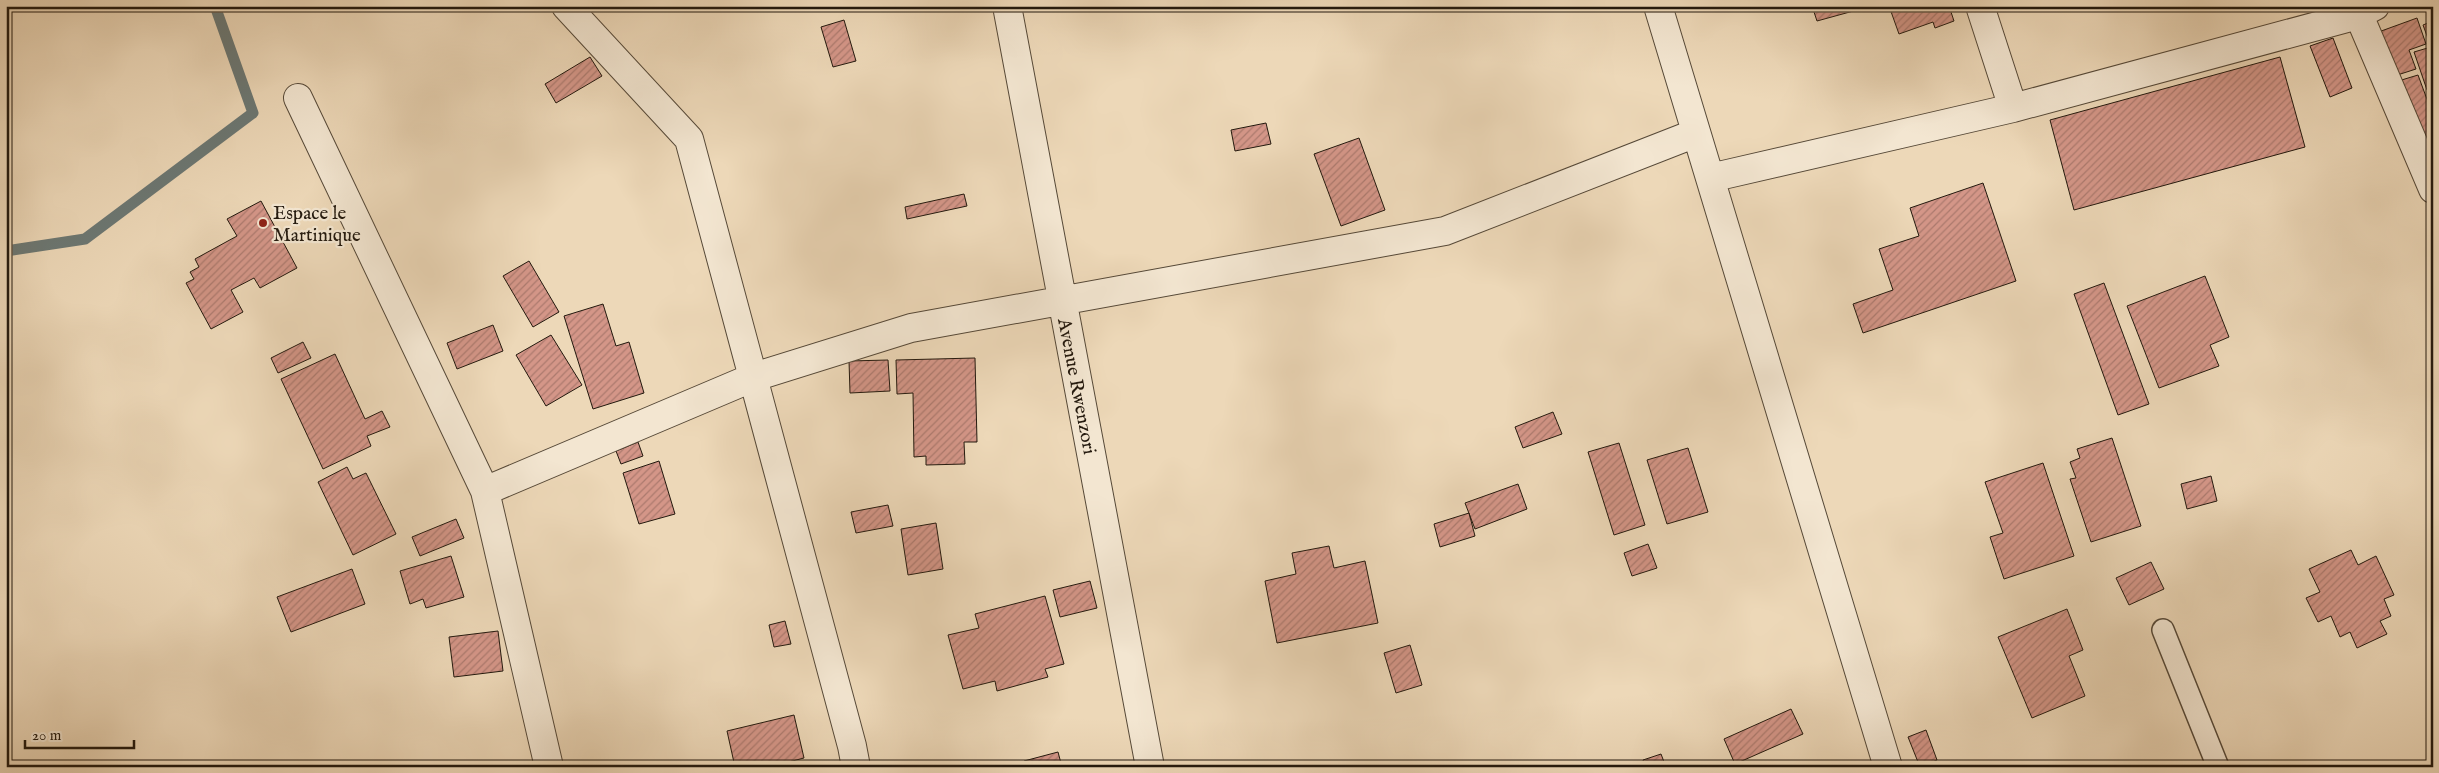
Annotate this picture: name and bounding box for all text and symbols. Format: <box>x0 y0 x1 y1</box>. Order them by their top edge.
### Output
place label: Espace le Martinique <box>273 202 361 248</box>
marker: Espace le Martinique <box>257 217 269 229</box>
street label: Avenue Rwenzori <box>1051 315 1101 457</box>
scale bar <box>25 718 134 750</box>
text: 20 m <box>32 726 62 745</box>

